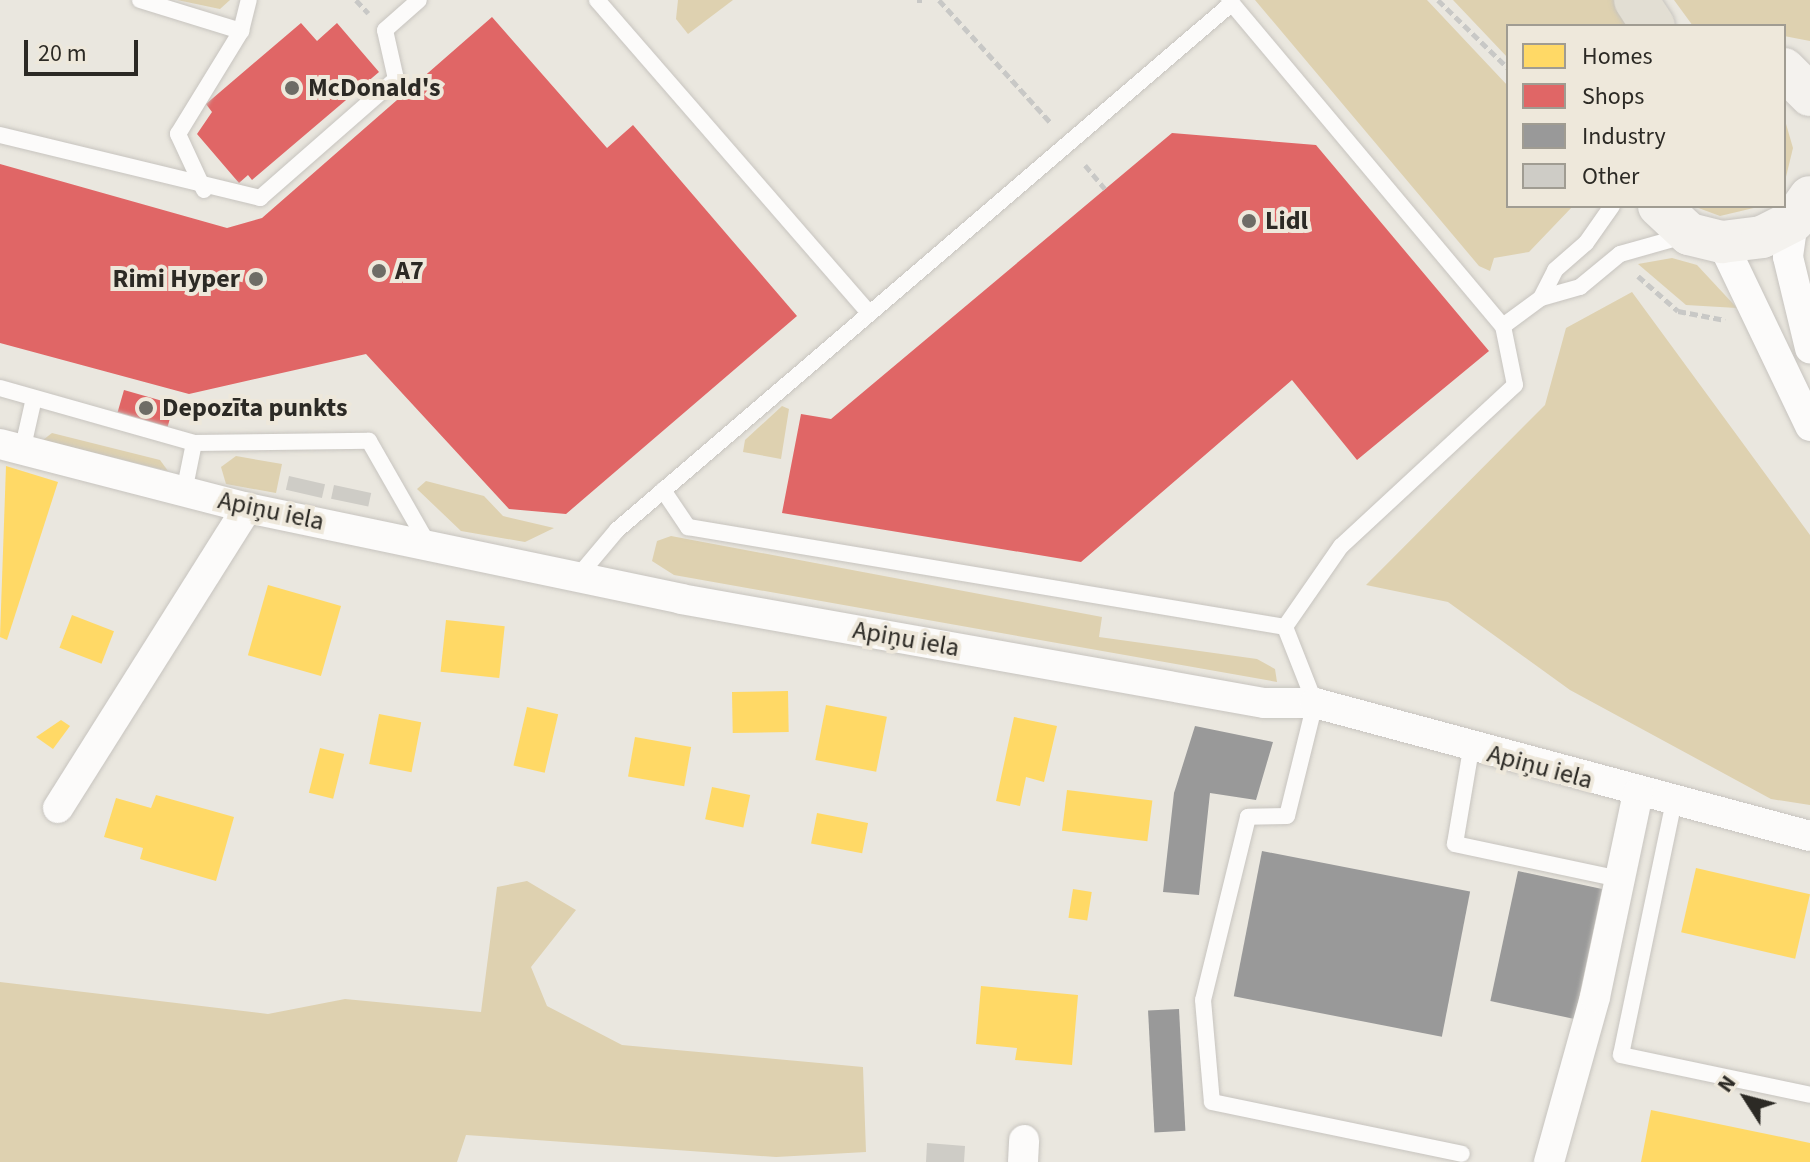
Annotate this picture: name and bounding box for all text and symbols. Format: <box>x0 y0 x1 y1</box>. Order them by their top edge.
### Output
scale bar <box>28 24 142 74</box>
legend <box>1506 24 1786 208</box>
text: 20 m <box>38 36 87 71</box>
text: Homes <box>1582 39 1653 74</box>
place label: McDonald's <box>308 72 441 104</box>
marker: McDonald's <box>283 79 301 97</box>
text: Shops <box>1582 79 1644 114</box>
text: Industry <box>1582 119 1666 154</box>
text: Other <box>1582 159 1639 194</box>
place label: Lidl <box>1265 205 1308 237</box>
marker: Lidl <box>1240 212 1258 230</box>
place label: A7 <box>395 255 424 287</box>
marker: A7 <box>370 262 388 280</box>
place label: Rimi Hyper <box>112 263 240 295</box>
marker: Rimi Hyper <box>247 270 265 288</box>
place label: Depozīta punkts <box>162 392 348 424</box>
marker: Depozīta punkts <box>137 399 155 417</box>
street label: Apiņu iela <box>215 485 327 537</box>
street label: Apiņu iela <box>850 614 962 664</box>
street label: Apiņu iela <box>1484 738 1596 796</box>
north arrow <box>1706 1058 1786 1138</box>
text: N <box>1709 1069 1744 1099</box>

